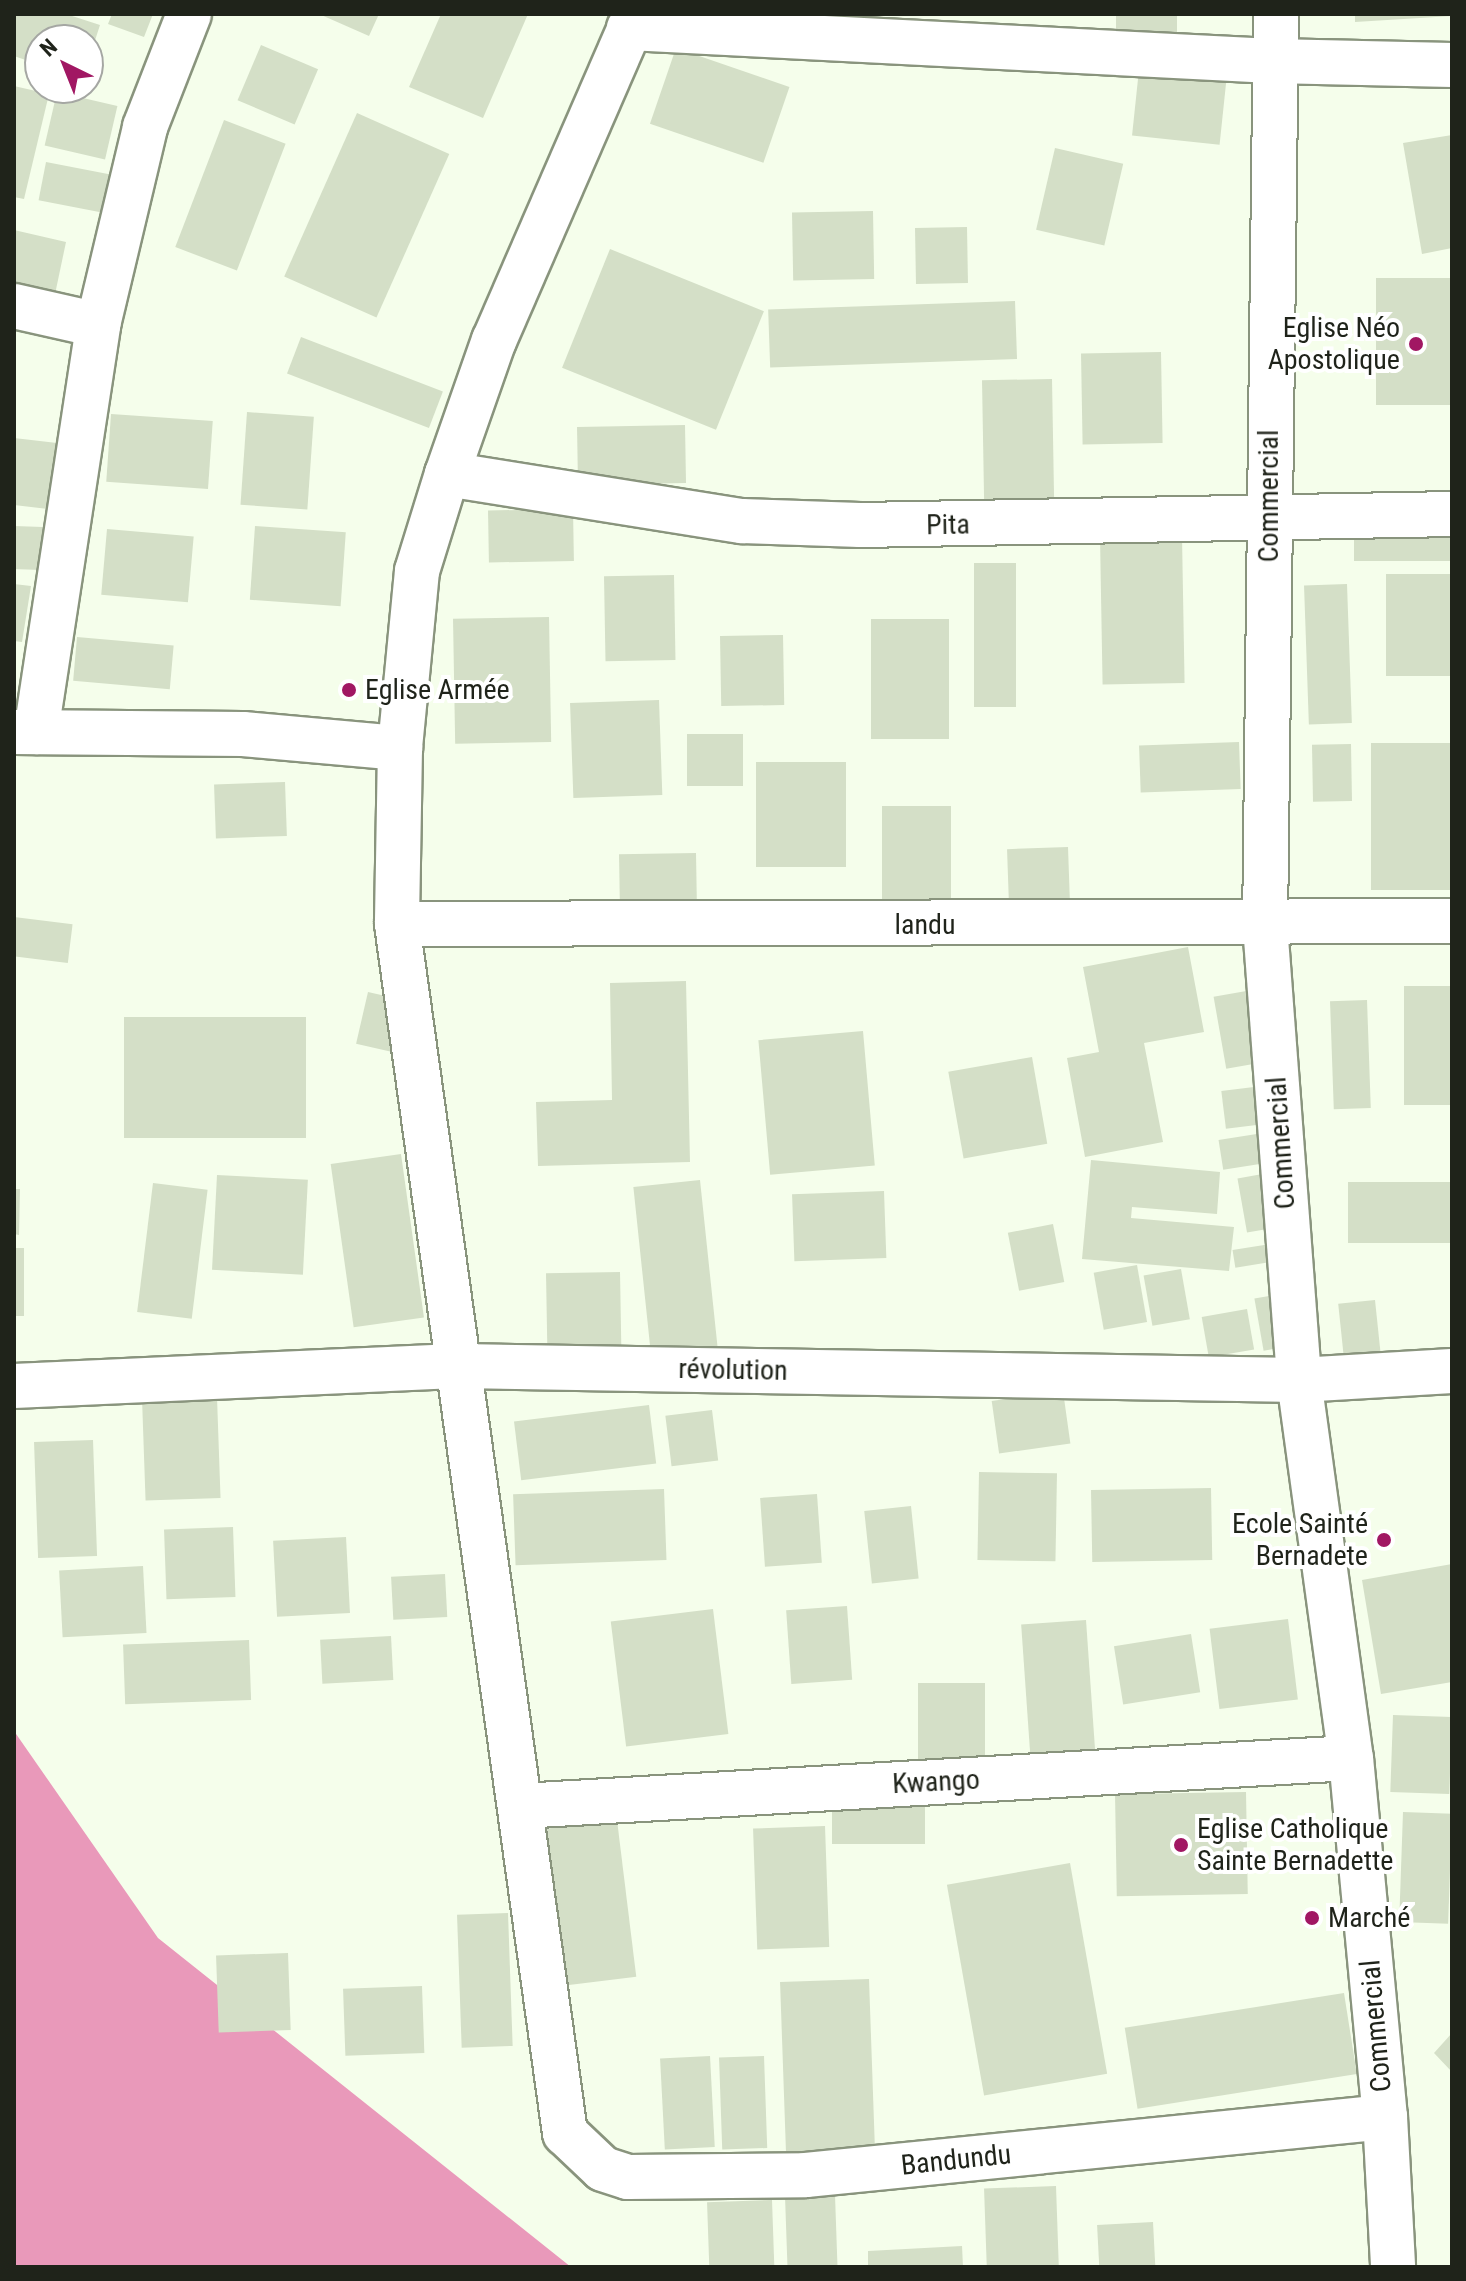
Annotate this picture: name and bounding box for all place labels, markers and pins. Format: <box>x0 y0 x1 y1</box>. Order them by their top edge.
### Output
place label: Eglise Néo Apostolique <box>1268 311 1400 377</box>
marker: Eglise Néo Apostolique <box>1407 335 1425 353</box>
place label: Eglise Armée <box>365 673 510 707</box>
marker: Eglise Armée <box>340 681 358 699</box>
place label: Ecole Sainté Bernadete <box>1232 1507 1368 1573</box>
marker: Ecole Sainté Bernadete <box>1375 1531 1393 1549</box>
place label: Eglise Catholique Sainte Bernadette <box>1197 1812 1393 1878</box>
marker: Eglise Catholique Sainte Bernadette <box>1172 1836 1190 1854</box>
place label: Marché <box>1328 1901 1410 1935</box>
marker: Marché <box>1303 1909 1321 1927</box>

